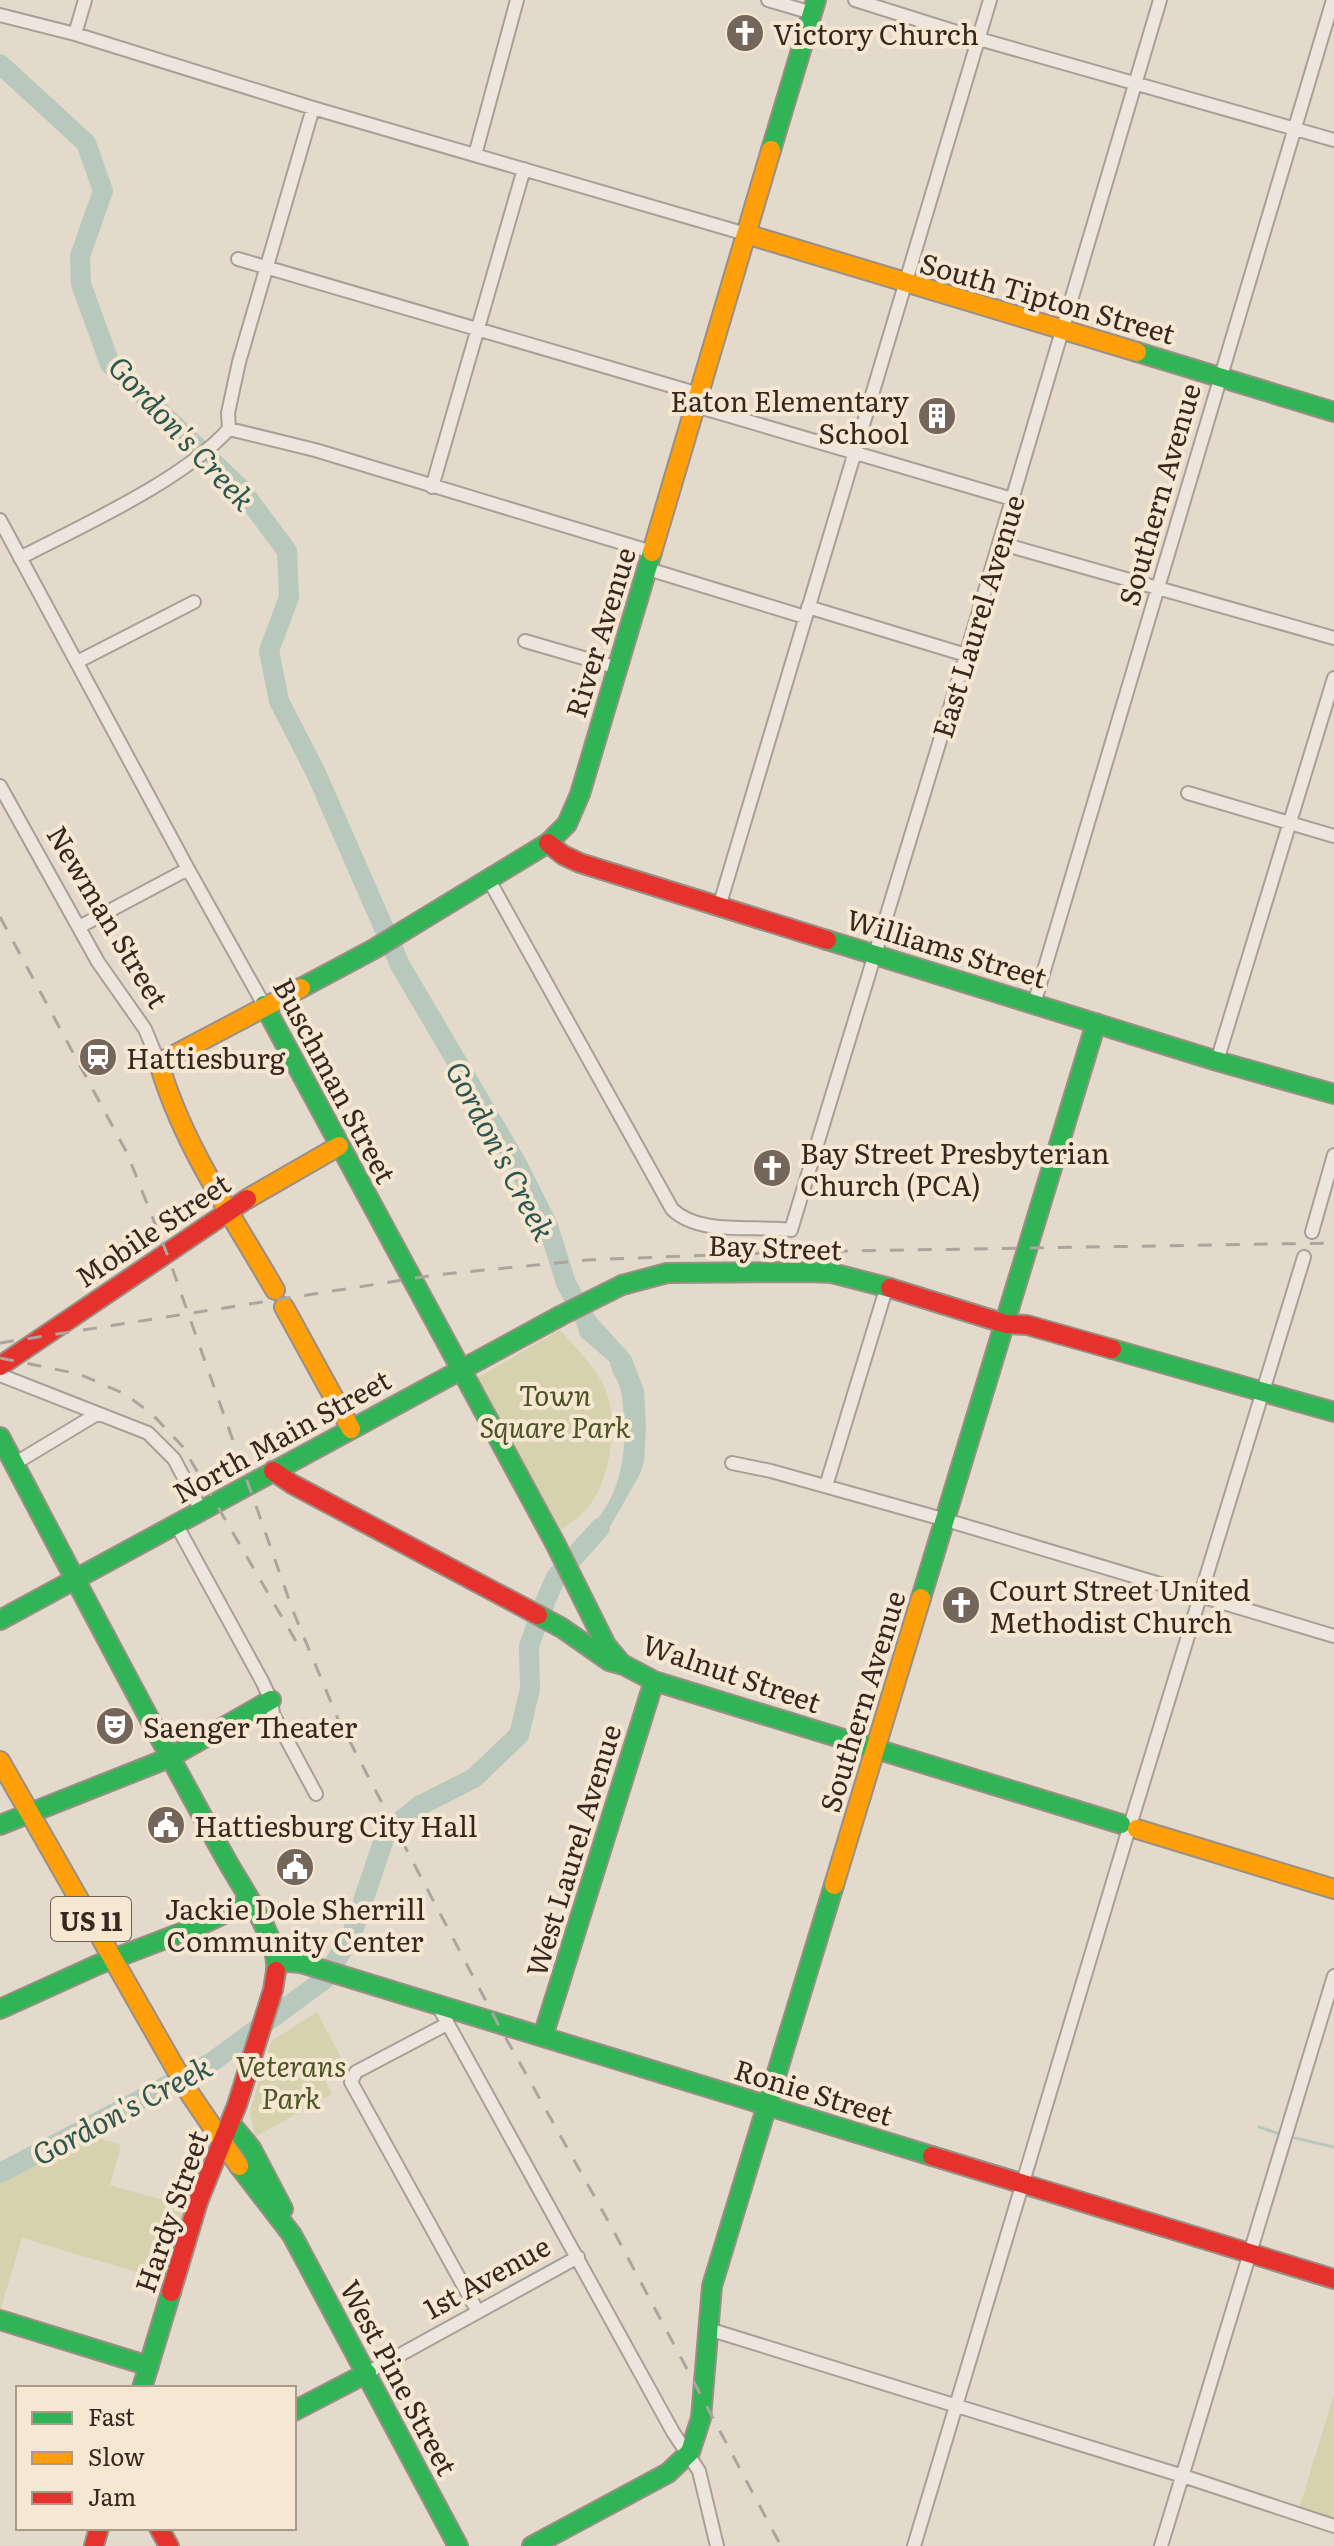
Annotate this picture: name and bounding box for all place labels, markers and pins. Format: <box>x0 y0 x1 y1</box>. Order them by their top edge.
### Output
church icon: Victory Church <box>724 12 766 54</box>
place label: Victory Church <box>773 12 979 54</box>
place label: Eaton Elementary School <box>670 379 910 453</box>
building icon: Eaton Elementary School <box>916 395 958 437</box>
station icon: Hattiesburg <box>77 1036 119 1078</box>
place label: Hattiesburg <box>126 1036 286 1078</box>
place label: Bay Street Presbyterian Church (PCA) <box>800 1131 1110 1205</box>
church icon: Bay Street Presbyterian Church (PCA) <box>751 1147 793 1189</box>
place label: Court Street United Methodist Church <box>989 1568 1250 1642</box>
church icon: Court Street United Methodist Church <box>940 1584 982 1626</box>
theatre icon: Saenger Theater <box>94 1705 136 1747</box>
place label: Saenger Theater <box>143 1705 358 1747</box>
public building icon: Hattiesburg City Hall <box>145 1804 187 1846</box>
place label: Hattiesburg City Hall <box>194 1804 477 1846</box>
public building icon: Jackie Dole Sherrill Community Center <box>274 1846 316 1888</box>
place label: Jackie Dole Sherrill Community Center <box>165 1887 425 1961</box>

